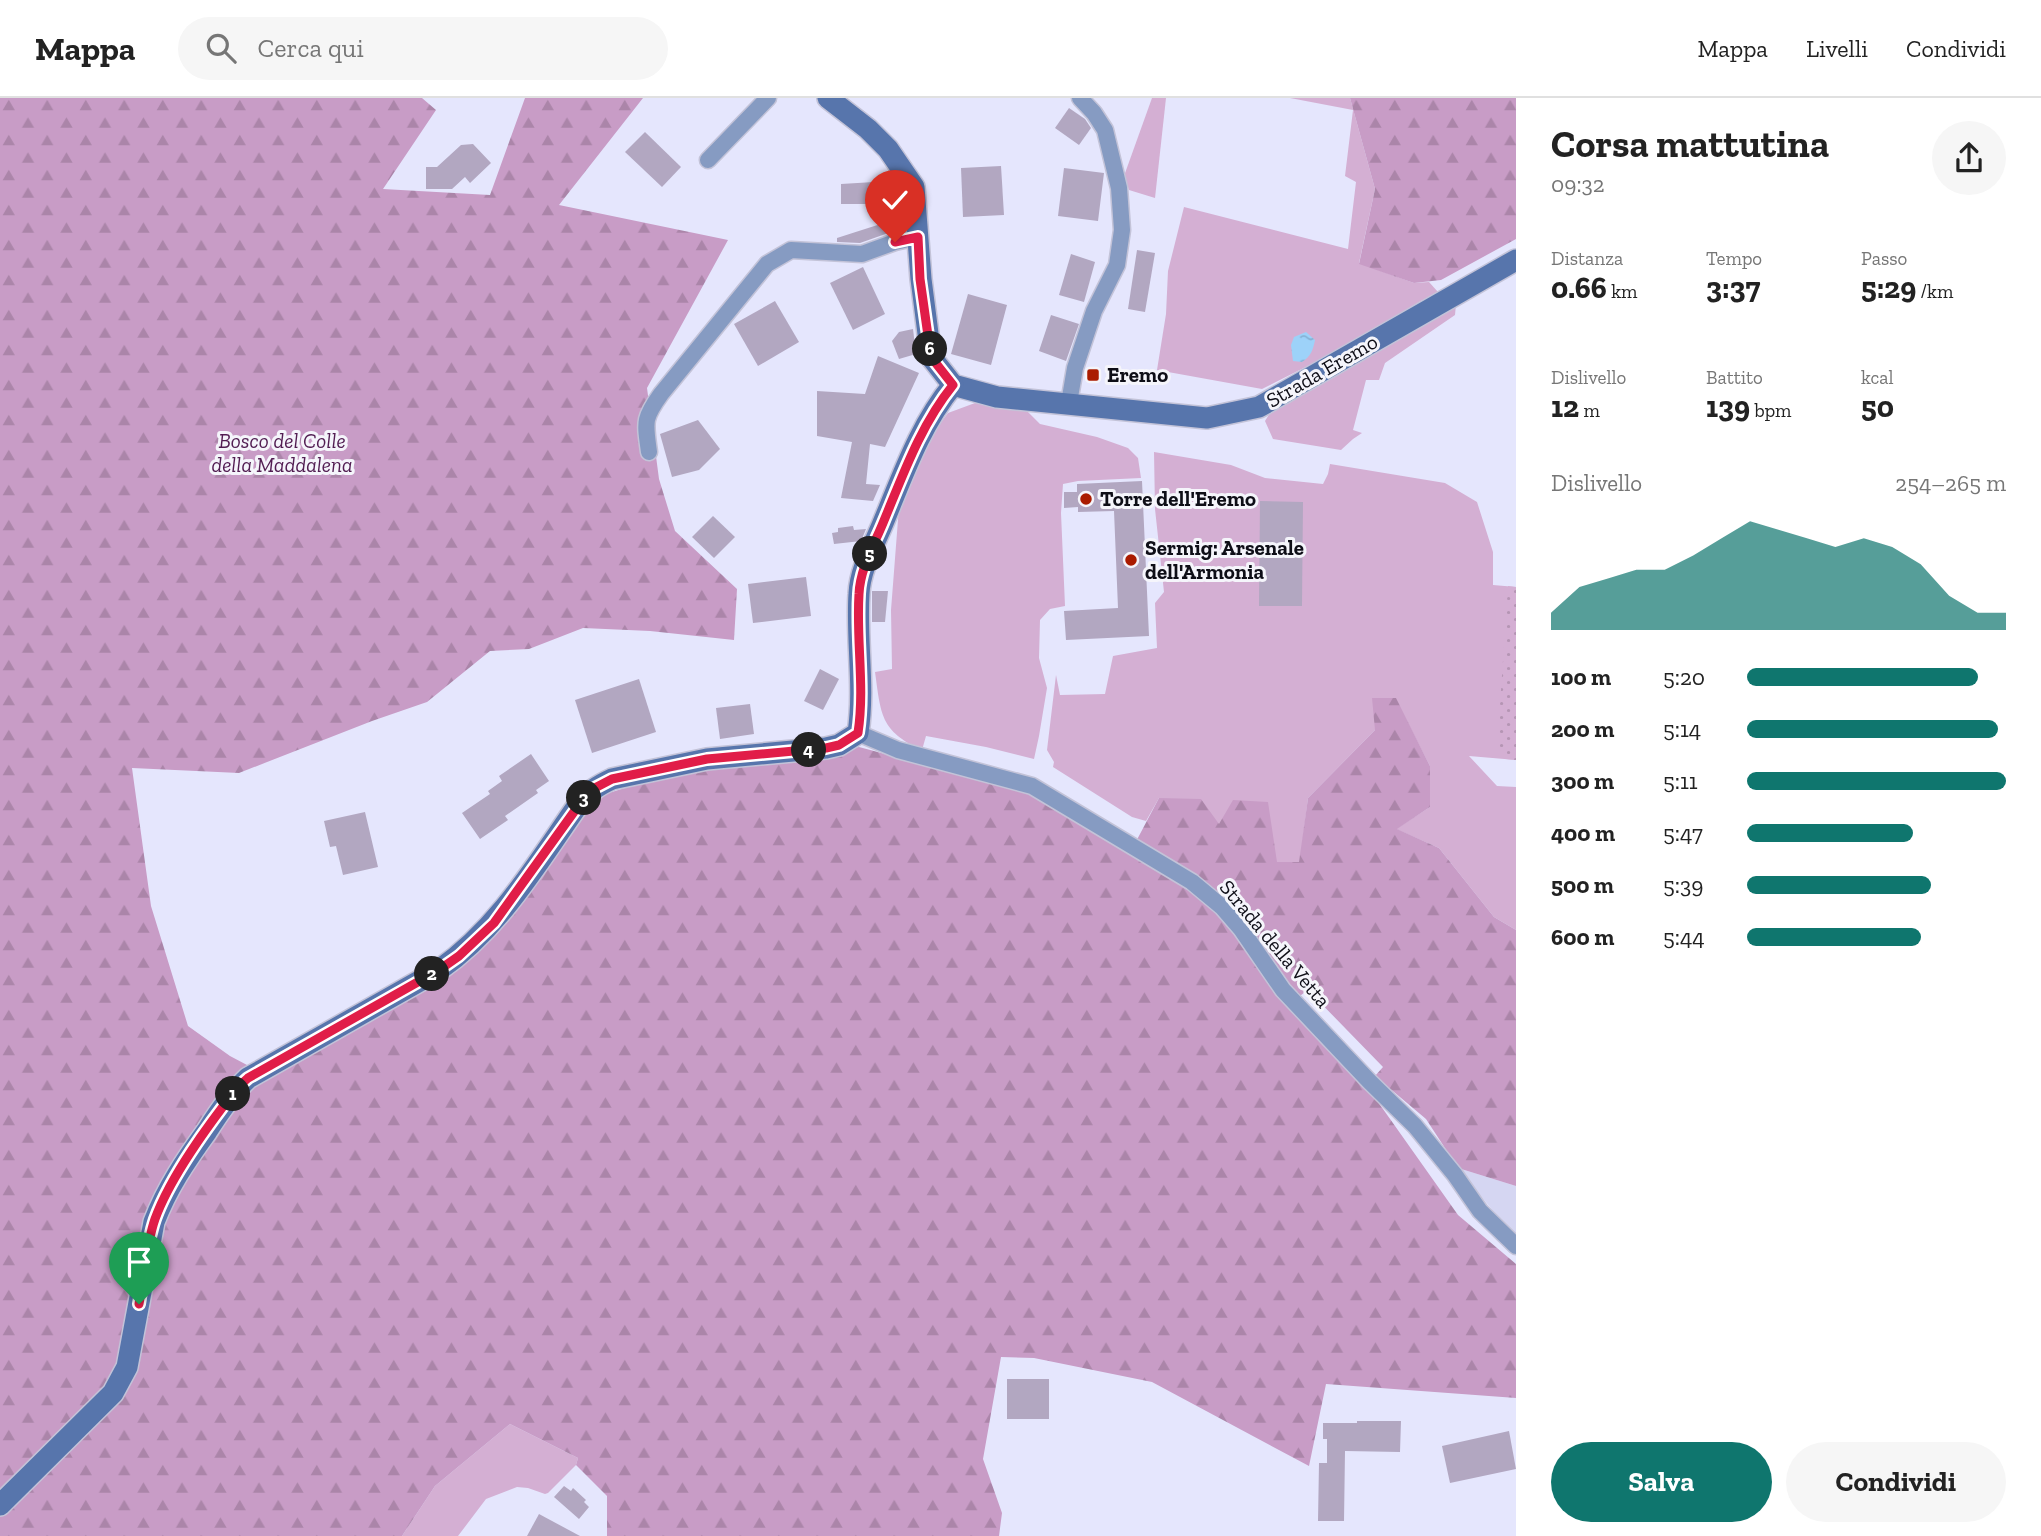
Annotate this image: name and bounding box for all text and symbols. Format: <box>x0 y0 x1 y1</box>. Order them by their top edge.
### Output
search box <box>178 17 668 80</box>
text: Mappa <box>35 29 136 68</box>
icon: search <box>202 29 240 67</box>
text: Cerca qui <box>258 32 364 64</box>
text: Mappa <box>1697 34 1768 63</box>
text: Livelli <box>1806 34 1868 63</box>
text: Condividi <box>1906 34 2006 63</box>
text: Corsa mattutina <box>1551 121 1829 167</box>
button: share <box>1932 121 2006 195</box>
pin <box>865 170 925 242</box>
text: 09:32 <box>1551 170 1605 198</box>
icon: check <box>876 181 914 219</box>
text: Distanza <box>1551 247 1623 270</box>
text: Tempo <box>1706 247 1762 270</box>
text: Passo <box>1861 247 1907 270</box>
text: 0.66 <box>1551 270 1607 306</box>
text: 3:37 <box>1706 270 1760 306</box>
text: 5:29 <box>1861 270 1916 306</box>
text: km <box>1607 280 1637 303</box>
text: /km <box>1916 280 1953 303</box>
street label: Strada Eremo <box>1262 329 1382 412</box>
pin: 6 <box>912 331 948 366</box>
text: 6 <box>924 337 935 360</box>
place label: Eremo <box>1107 362 1168 387</box>
text: Dislivello <box>1551 366 1626 389</box>
text: Battito <box>1706 366 1763 389</box>
text: kcal <box>1861 366 1894 389</box>
marker: Eremo <box>1085 367 1101 383</box>
text: 12 <box>1551 389 1579 425</box>
text: 139 <box>1706 389 1750 425</box>
text: 50 <box>1861 389 1894 425</box>
text: m <box>1579 399 1600 422</box>
text: bpm <box>1750 399 1791 422</box>
park label: Bosco del Colle della Maddalena <box>211 428 353 477</box>
text: Dislivello <box>1551 469 1642 497</box>
text: 254–265 m <box>1895 469 2006 497</box>
place label: Torre dell'Eremo <box>1100 486 1256 511</box>
marker: Torre dell'Eremo <box>1078 491 1094 507</box>
place label: Sermig: Arsenale dell'Armonia <box>1145 535 1304 584</box>
pin: 5 <box>852 536 888 572</box>
text: 5 <box>865 542 874 565</box>
marker: Sermig: Arsenale dell'Armonia <box>1123 552 1139 568</box>
text: 100 m <box>1551 663 1611 691</box>
text: 5:20 <box>1663 663 1705 691</box>
text: 200 m <box>1551 715 1614 743</box>
text: 5:14 <box>1663 715 1701 743</box>
pin: 4 <box>792 732 826 768</box>
text: 4 <box>803 738 814 761</box>
text: 300 m <box>1551 767 1614 795</box>
text: 5:11 <box>1663 767 1698 795</box>
pin: 3 <box>566 780 602 816</box>
text: 3 <box>578 786 589 809</box>
text: 400 m <box>1551 819 1615 847</box>
text: 5:47 <box>1663 819 1703 847</box>
text: 500 m <box>1551 871 1614 899</box>
text: 5:39 <box>1663 871 1703 899</box>
street label: Strada della Vetta <box>1215 875 1336 1013</box>
text: 600 m <box>1551 923 1614 951</box>
text: 5:44 <box>1663 923 1705 951</box>
pin: 2 <box>414 956 450 992</box>
text: 2 <box>426 962 437 985</box>
pin: 1 <box>216 1076 250 1112</box>
text: 1 <box>229 1082 236 1105</box>
pin <box>109 1232 169 1304</box>
icon: arrive <box>120 1243 158 1281</box>
button: Salva <box>1551 1442 1772 1522</box>
button: Condividi <box>1786 1442 2006 1522</box>

